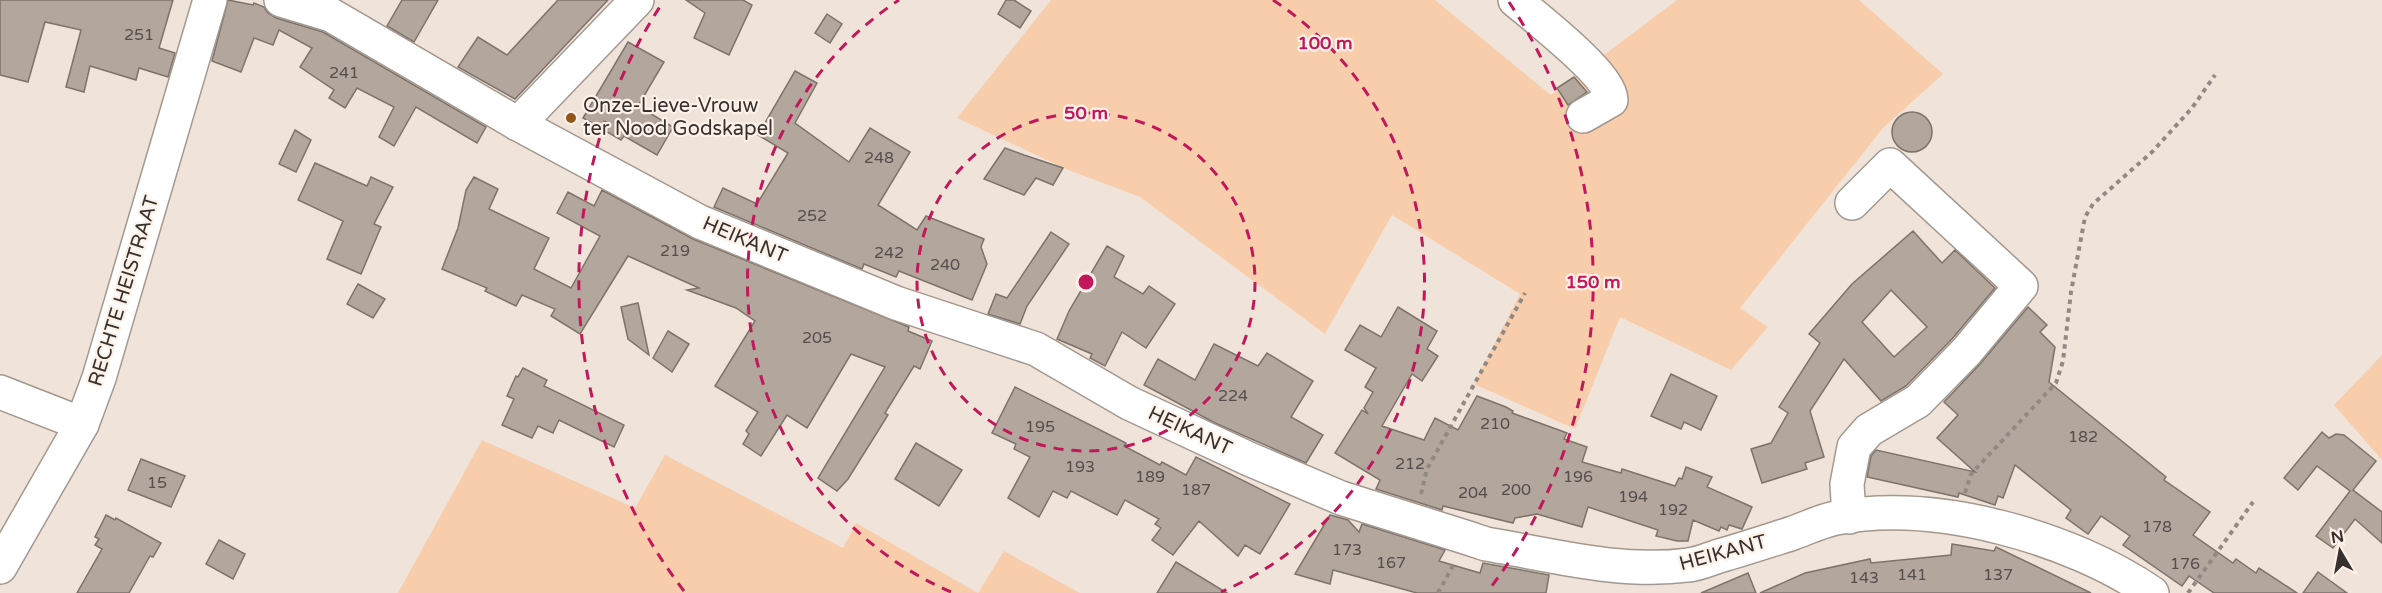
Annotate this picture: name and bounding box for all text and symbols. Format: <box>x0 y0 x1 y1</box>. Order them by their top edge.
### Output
house number: 251 <box>124 25 154 45</box>
text: 100 m <box>1297 32 1353 54</box>
house number: 241 <box>329 63 359 83</box>
place label: Onze-Lieve-Vrouw ter Nood Godskapel <box>583 94 773 141</box>
text: 50 m <box>1064 102 1108 124</box>
marker: Onze-Lieve-Vrouw ter Nood Godskapel <box>564 111 578 125</box>
house number: 248 <box>864 148 894 168</box>
street label: RECHTE HEISTRAAT <box>84 193 164 389</box>
house number: 252 <box>797 206 827 226</box>
street label: HEIKANT <box>699 211 791 269</box>
house number: 219 <box>660 241 690 261</box>
house number: 242 <box>874 243 904 263</box>
house number: 240 <box>930 255 960 275</box>
text: 150 m <box>1565 271 1621 293</box>
centre of rings <box>1076 272 1096 292</box>
house number: 205 <box>802 328 832 348</box>
house number: 224 <box>1218 386 1248 406</box>
street label: HEIKANT <box>1144 401 1236 461</box>
house number: 210 <box>1480 414 1510 434</box>
house number: 195 <box>1025 417 1055 437</box>
house number: 182 <box>2068 427 2098 447</box>
house number: 212 <box>1395 454 1425 474</box>
house number: 193 <box>1065 457 1095 477</box>
house number: 189 <box>1135 467 1165 487</box>
house number: 196 <box>1563 467 1593 487</box>
house number: 15 <box>147 473 167 493</box>
house number: 187 <box>1181 480 1211 500</box>
house number: 200 <box>1501 480 1531 500</box>
house number: 204 <box>1458 483 1488 503</box>
house number: 194 <box>1618 487 1648 507</box>
house number: 192 <box>1658 500 1688 520</box>
house number: 178 <box>2142 517 2172 537</box>
north arrow <box>2310 521 2370 581</box>
text: N <box>2330 526 2346 548</box>
street label: HEIKANT <box>1677 530 1769 576</box>
house number: 173 <box>1332 540 1362 560</box>
house number: 167 <box>1376 553 1406 573</box>
house number: 176 <box>2170 554 2200 574</box>
house number: 141 <box>1897 565 1927 585</box>
house number: 137 <box>1983 565 2013 585</box>
house number: 143 <box>1849 568 1879 588</box>

